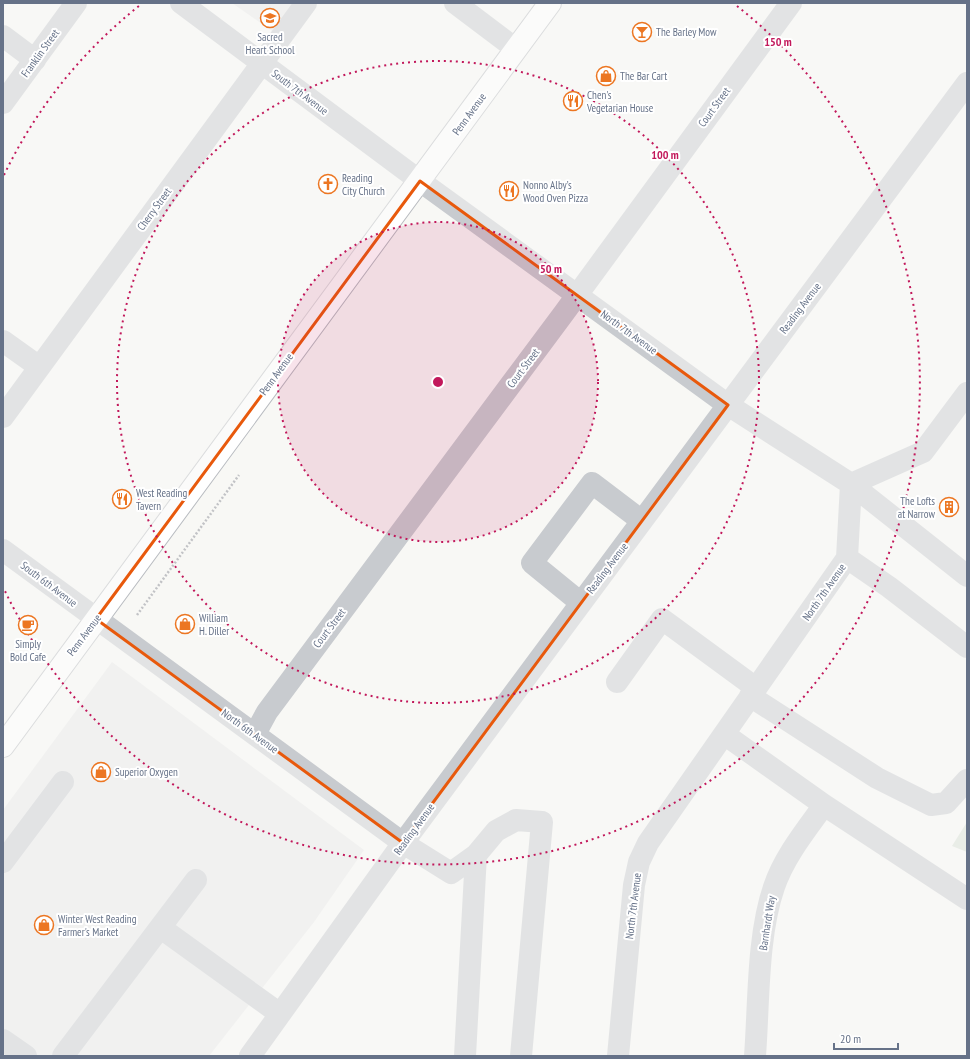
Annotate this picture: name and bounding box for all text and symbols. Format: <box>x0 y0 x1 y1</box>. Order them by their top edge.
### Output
school or university icon: Sacred Heart School <box>259 7 281 29</box>
bar icon: The Barley Mow <box>631 21 653 43</box>
place label: The Barley Mow <box>656 25 717 39</box>
street label: Franklin Street <box>18 26 62 80</box>
place label: Sacred Heart School <box>245 30 295 57</box>
text: 150 m <box>764 34 792 49</box>
shop icon: The Bar Cart <box>595 65 617 87</box>
street label: South 7th Avenue <box>269 66 331 118</box>
place label: The Bar Cart <box>620 69 667 83</box>
street label: Court Street <box>695 84 733 130</box>
place label: Chen's Vegetarian House <box>586 88 654 115</box>
street label: Penn Avenue <box>449 90 489 138</box>
restaurant icon: Chen's Vegetarian House <box>562 90 584 112</box>
text: 100 m <box>651 147 679 162</box>
place label: Reading City Church <box>342 171 385 198</box>
church icon: Reading City Church <box>317 173 339 195</box>
place label: Nonno Alby’s Wood Oven Pizza <box>523 178 588 205</box>
restaurant icon: Nonno Alby’s Wood Oven Pizza <box>498 180 520 202</box>
street label: Cherry Street <box>134 185 174 233</box>
text: 50 m <box>540 261 562 276</box>
street label: Reading Avenue <box>776 279 824 336</box>
street label: North 7th Avenue <box>598 307 660 358</box>
street label: Court Street <box>504 346 542 390</box>
street label: Penn Avenue <box>256 350 296 398</box>
centre of rings <box>431 375 445 389</box>
place label: West Reading Tavern <box>136 486 187 513</box>
restaurant icon: West Reading Tavern <box>111 488 133 510</box>
place label: The Lofts at Narrow <box>898 494 936 521</box>
building icon: The Lofts at Narrow <box>938 496 960 518</box>
street label: Reading Avenue <box>583 539 631 596</box>
street label: South 6th Avenue <box>18 558 80 610</box>
street label: North 7th Avenue <box>799 560 849 623</box>
street label: Court Street <box>310 606 348 650</box>
street label: Penn Avenue <box>64 611 105 659</box>
place label: William H. Diller <box>199 611 229 638</box>
shop icon: William H. Diller <box>174 613 196 635</box>
cafe icon: Simply Bold Cafe <box>17 614 39 636</box>
place label: Simply Bold Cafe <box>10 637 47 664</box>
street label: North 6th Avenue <box>219 706 282 757</box>
shop icon: Superior Oxygen <box>90 761 112 783</box>
place label: Superior Oxygen <box>115 765 178 779</box>
street label: Reading Avenue <box>391 800 438 858</box>
street label: North 7th Avenue <box>622 872 644 940</box>
street label: Barnhardt Way <box>756 894 778 951</box>
place label: Winter West Reading Farmer's Market <box>58 912 137 939</box>
shop icon: Winter West Reading Farmer's Market <box>33 914 55 936</box>
scale bar <box>834 1025 898 1051</box>
text: 20 m <box>840 1031 861 1046</box>

